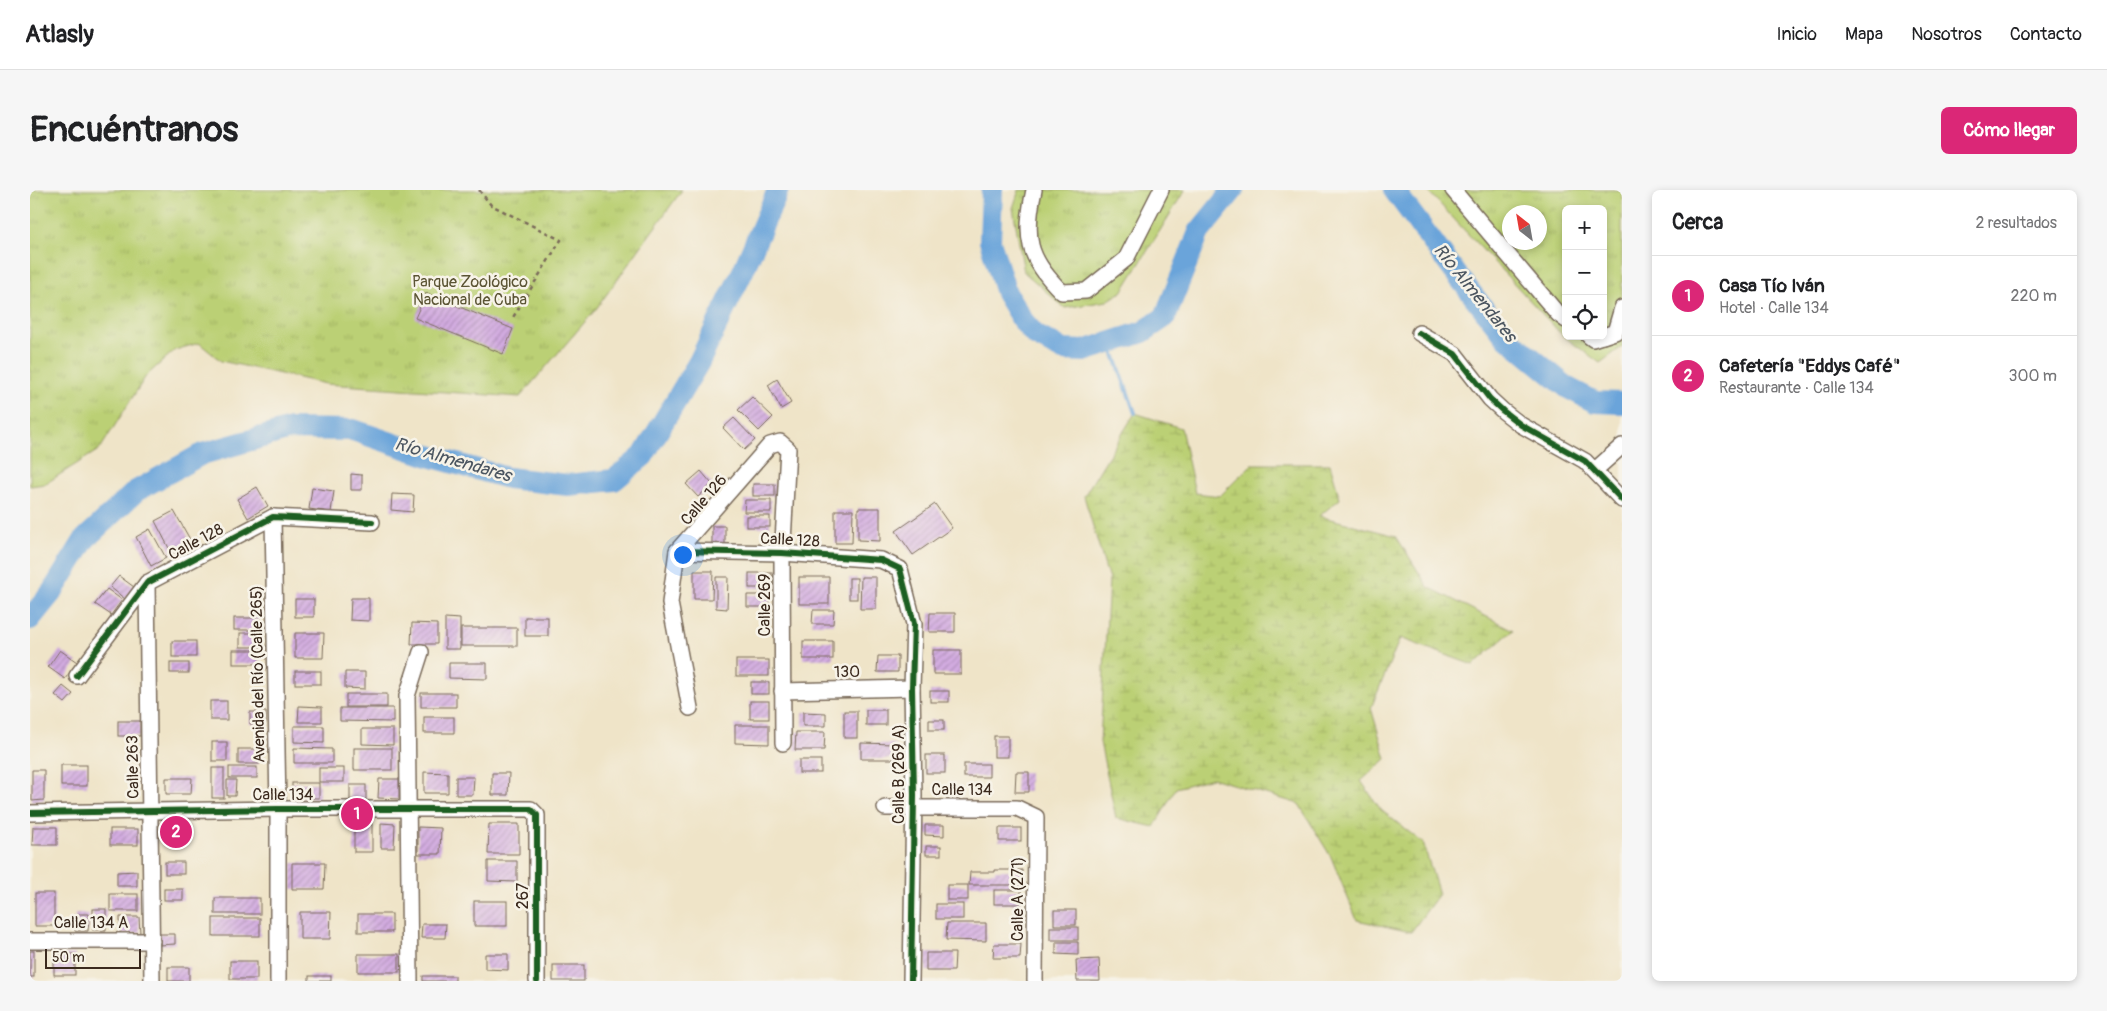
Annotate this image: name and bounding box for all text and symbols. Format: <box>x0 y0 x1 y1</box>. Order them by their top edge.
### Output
text: Atlasly <box>25 20 94 49</box>
text: Inicio <box>1776 23 1817 46</box>
text: Mapa <box>1845 23 1883 46</box>
text: Nosotros <box>1911 23 1982 46</box>
text: Contacto <box>2010 23 2082 46</box>
button: Cómo llegar <box>1941 107 2077 154</box>
text: Encuéntranos <box>30 108 238 152</box>
north arrow <box>1502 205 1547 250</box>
map controls <box>1562 205 1607 340</box>
button: + <box>1562 205 1607 250</box>
text: Cerca <box>1672 209 1723 236</box>
text: 2 resultados <box>1975 213 2057 233</box>
water label: Río Almendares <box>1428 239 1523 348</box>
button: − <box>1562 250 1607 295</box>
park label: Parque Zoológico Nacional de Cuba <box>412 272 528 310</box>
text: Casa Tío Iván <box>1719 274 1825 298</box>
text: 1 <box>1685 286 1691 306</box>
text: 220 m <box>2011 286 2057 306</box>
button: locate <box>1562 295 1607 340</box>
text: Hotel · Calle 134 <box>1719 298 1829 318</box>
text: Cafetería "Eddys Café" <box>1719 354 1901 378</box>
text: 2 <box>1684 366 1692 386</box>
text: 300 m <box>2009 366 2057 386</box>
text: Restaurante · Calle 134 <box>1719 378 1874 398</box>
water label: Río Almendares <box>392 432 516 488</box>
street label: Calle 126 <box>677 470 731 530</box>
street label: Calle 128 <box>165 519 227 565</box>
street label: Calle 128 <box>760 528 820 552</box>
your location <box>670 542 696 568</box>
street label: Calle 269 <box>755 574 775 636</box>
street label: Avenida del Río (Calle 265) <box>246 585 270 763</box>
street label: 130 <box>834 662 860 682</box>
street label: Calle B (269 A) <box>889 724 909 824</box>
street label: Calle 263 <box>122 735 144 799</box>
street label: Calle 134 <box>932 780 992 800</box>
street label: Calle 134 <box>253 785 313 805</box>
pin: 1 <box>341 795 373 833</box>
pin: 2 <box>160 813 192 851</box>
street label: Calle A (271) <box>1008 857 1028 941</box>
street label: 267 <box>513 882 533 909</box>
street label: Calle 134 A <box>54 913 128 933</box>
scale bar <box>45 946 141 969</box>
text: 50 m <box>52 949 85 966</box>

